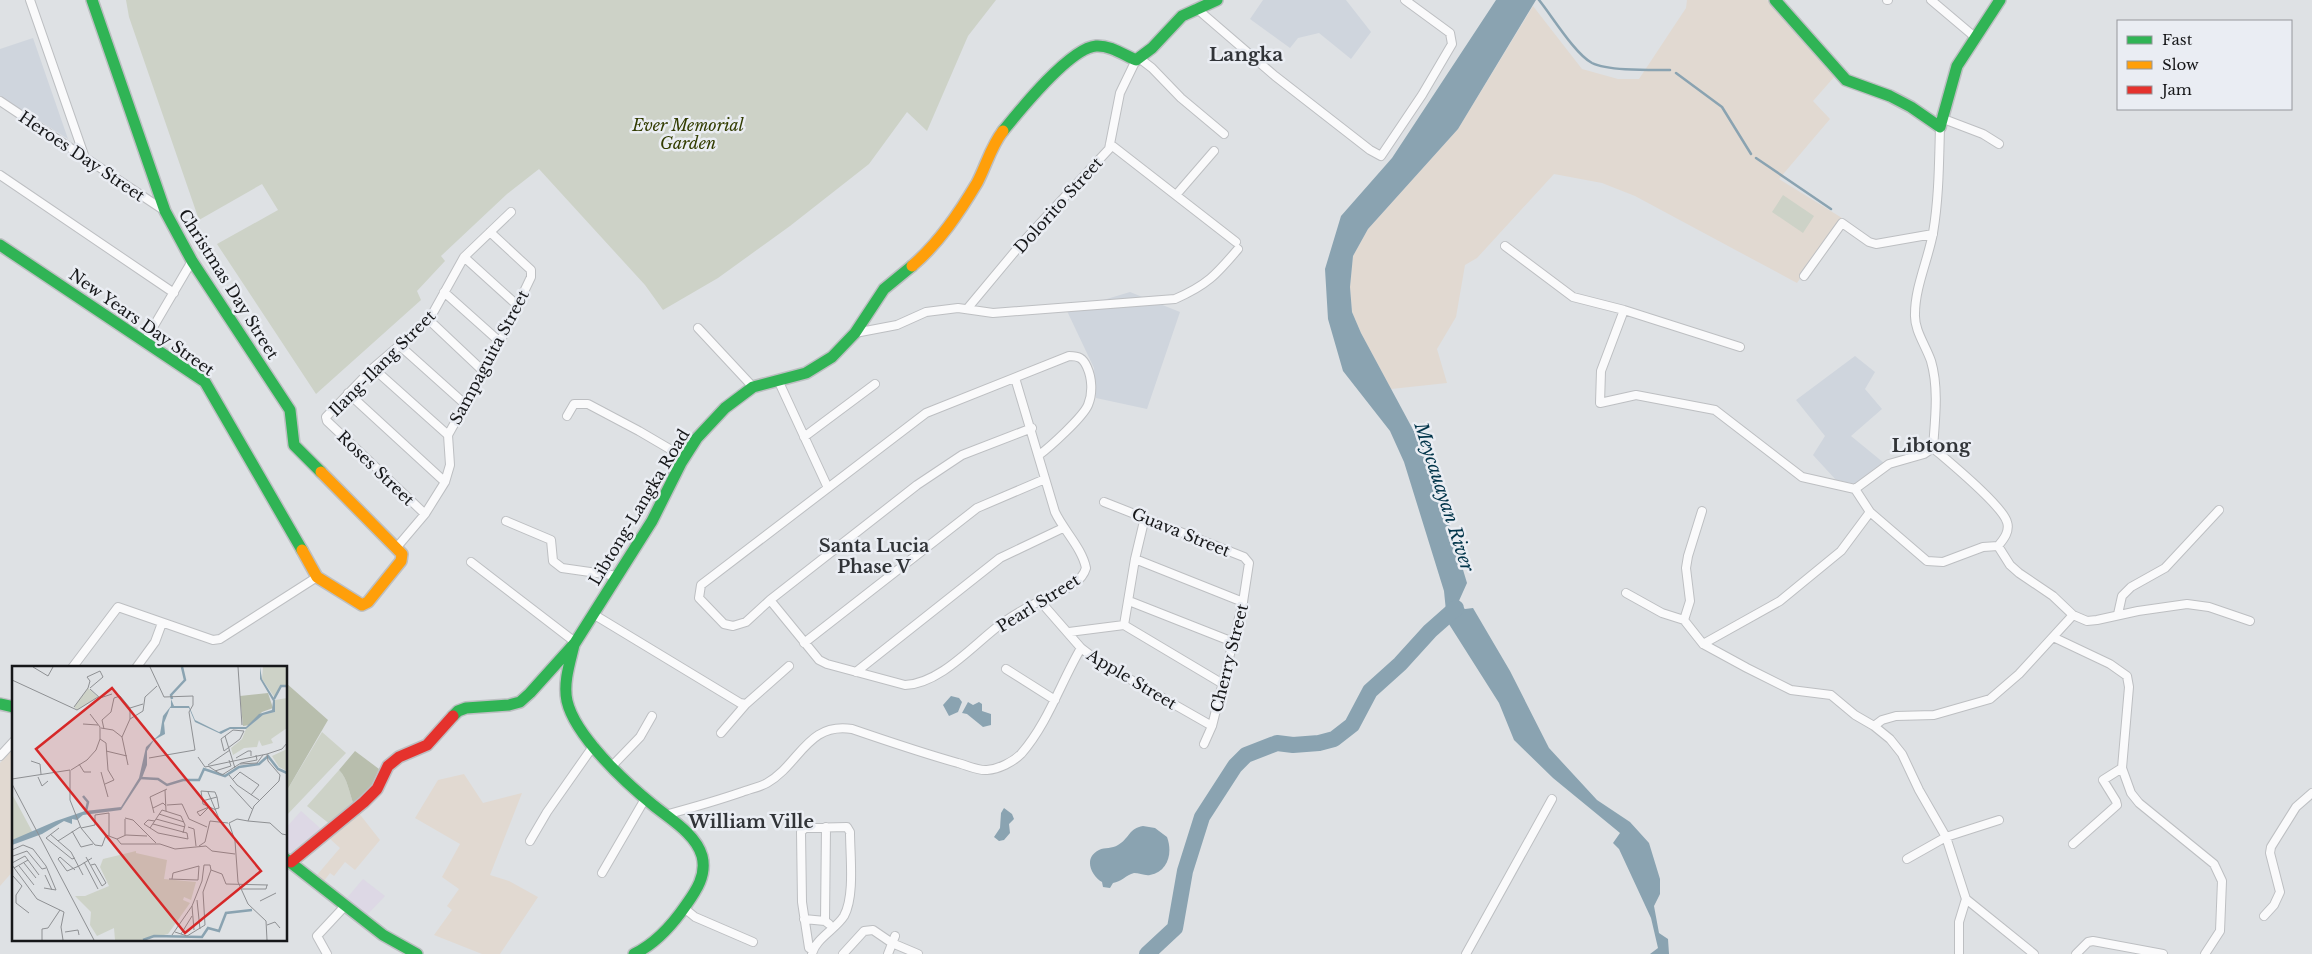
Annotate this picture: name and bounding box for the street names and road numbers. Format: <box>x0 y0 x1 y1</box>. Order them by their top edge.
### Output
street label: Heroes Day Street <box>15 106 149 206</box>
street label: Dolorito Street <box>1010 153 1106 257</box>
street label: Christmas Day Street <box>175 205 283 363</box>
street label: New Years Day Street <box>65 264 219 380</box>
street label: Sampaguita Street <box>445 286 533 428</box>
street label: Ilang-Ilang Street <box>325 306 439 420</box>
street label: Libtong-Langka Road <box>584 425 694 589</box>
street label: Roses Street <box>333 426 419 510</box>
street label: Guava Street <box>1129 503 1233 561</box>
street label: Pearl Street <box>993 570 1083 636</box>
street label: Cherry Street <box>1206 602 1252 714</box>
street label: Apple Street <box>1083 644 1181 714</box>

